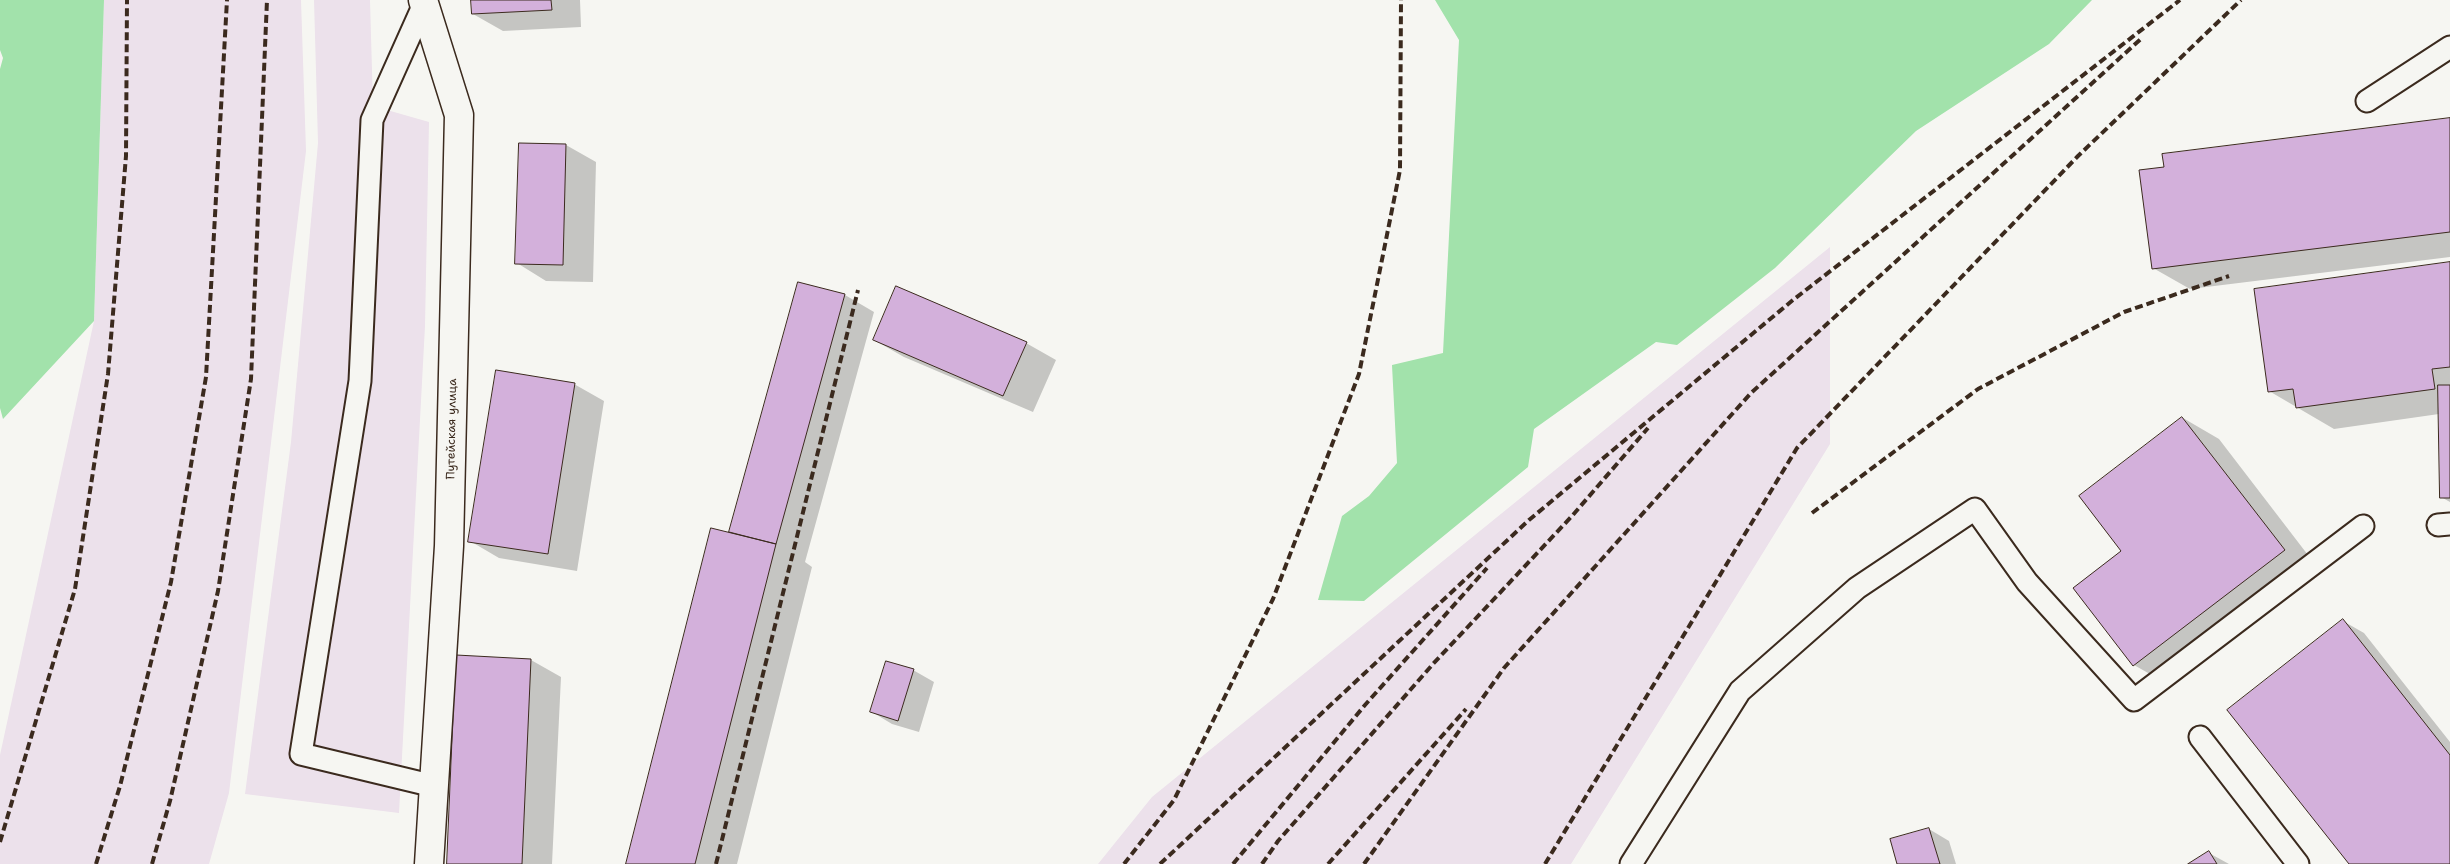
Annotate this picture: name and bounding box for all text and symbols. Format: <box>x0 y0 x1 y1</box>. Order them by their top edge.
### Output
street label: Путейская улица <box>444 378 460 480</box>

